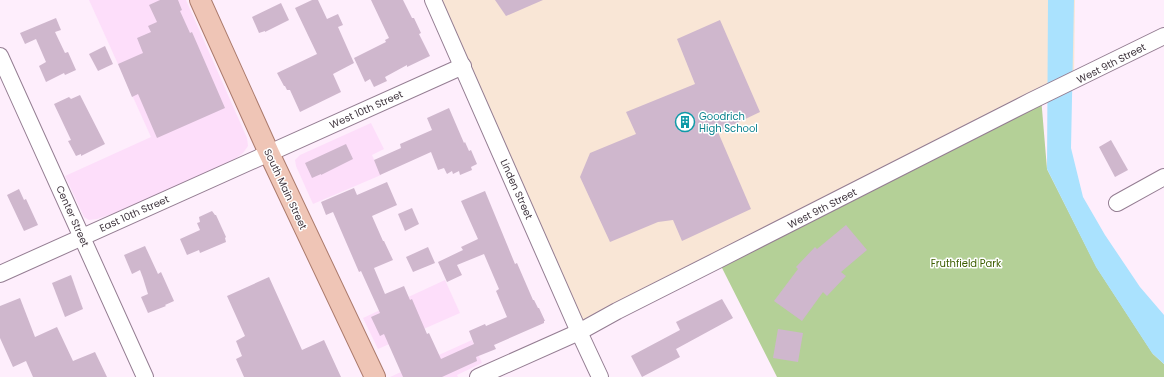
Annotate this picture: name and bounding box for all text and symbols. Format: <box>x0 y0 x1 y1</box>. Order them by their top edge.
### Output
street label: West 9th Street <box>1074 39 1149 87</box>
street label: West 10th Street <box>327 86 406 132</box>
place label: Goodrich High School <box>699 109 758 136</box>
building icon: Goodrich High School <box>674 111 696 133</box>
street label: South Main Street <box>260 146 311 232</box>
street label: Linden Street <box>497 157 537 222</box>
street label: Center Street <box>52 183 93 250</box>
street label: West 9th Street <box>785 184 860 232</box>
street label: East 10th Street <box>97 191 172 236</box>
park label: Fruthfield Park <box>931 256 1002 271</box>

